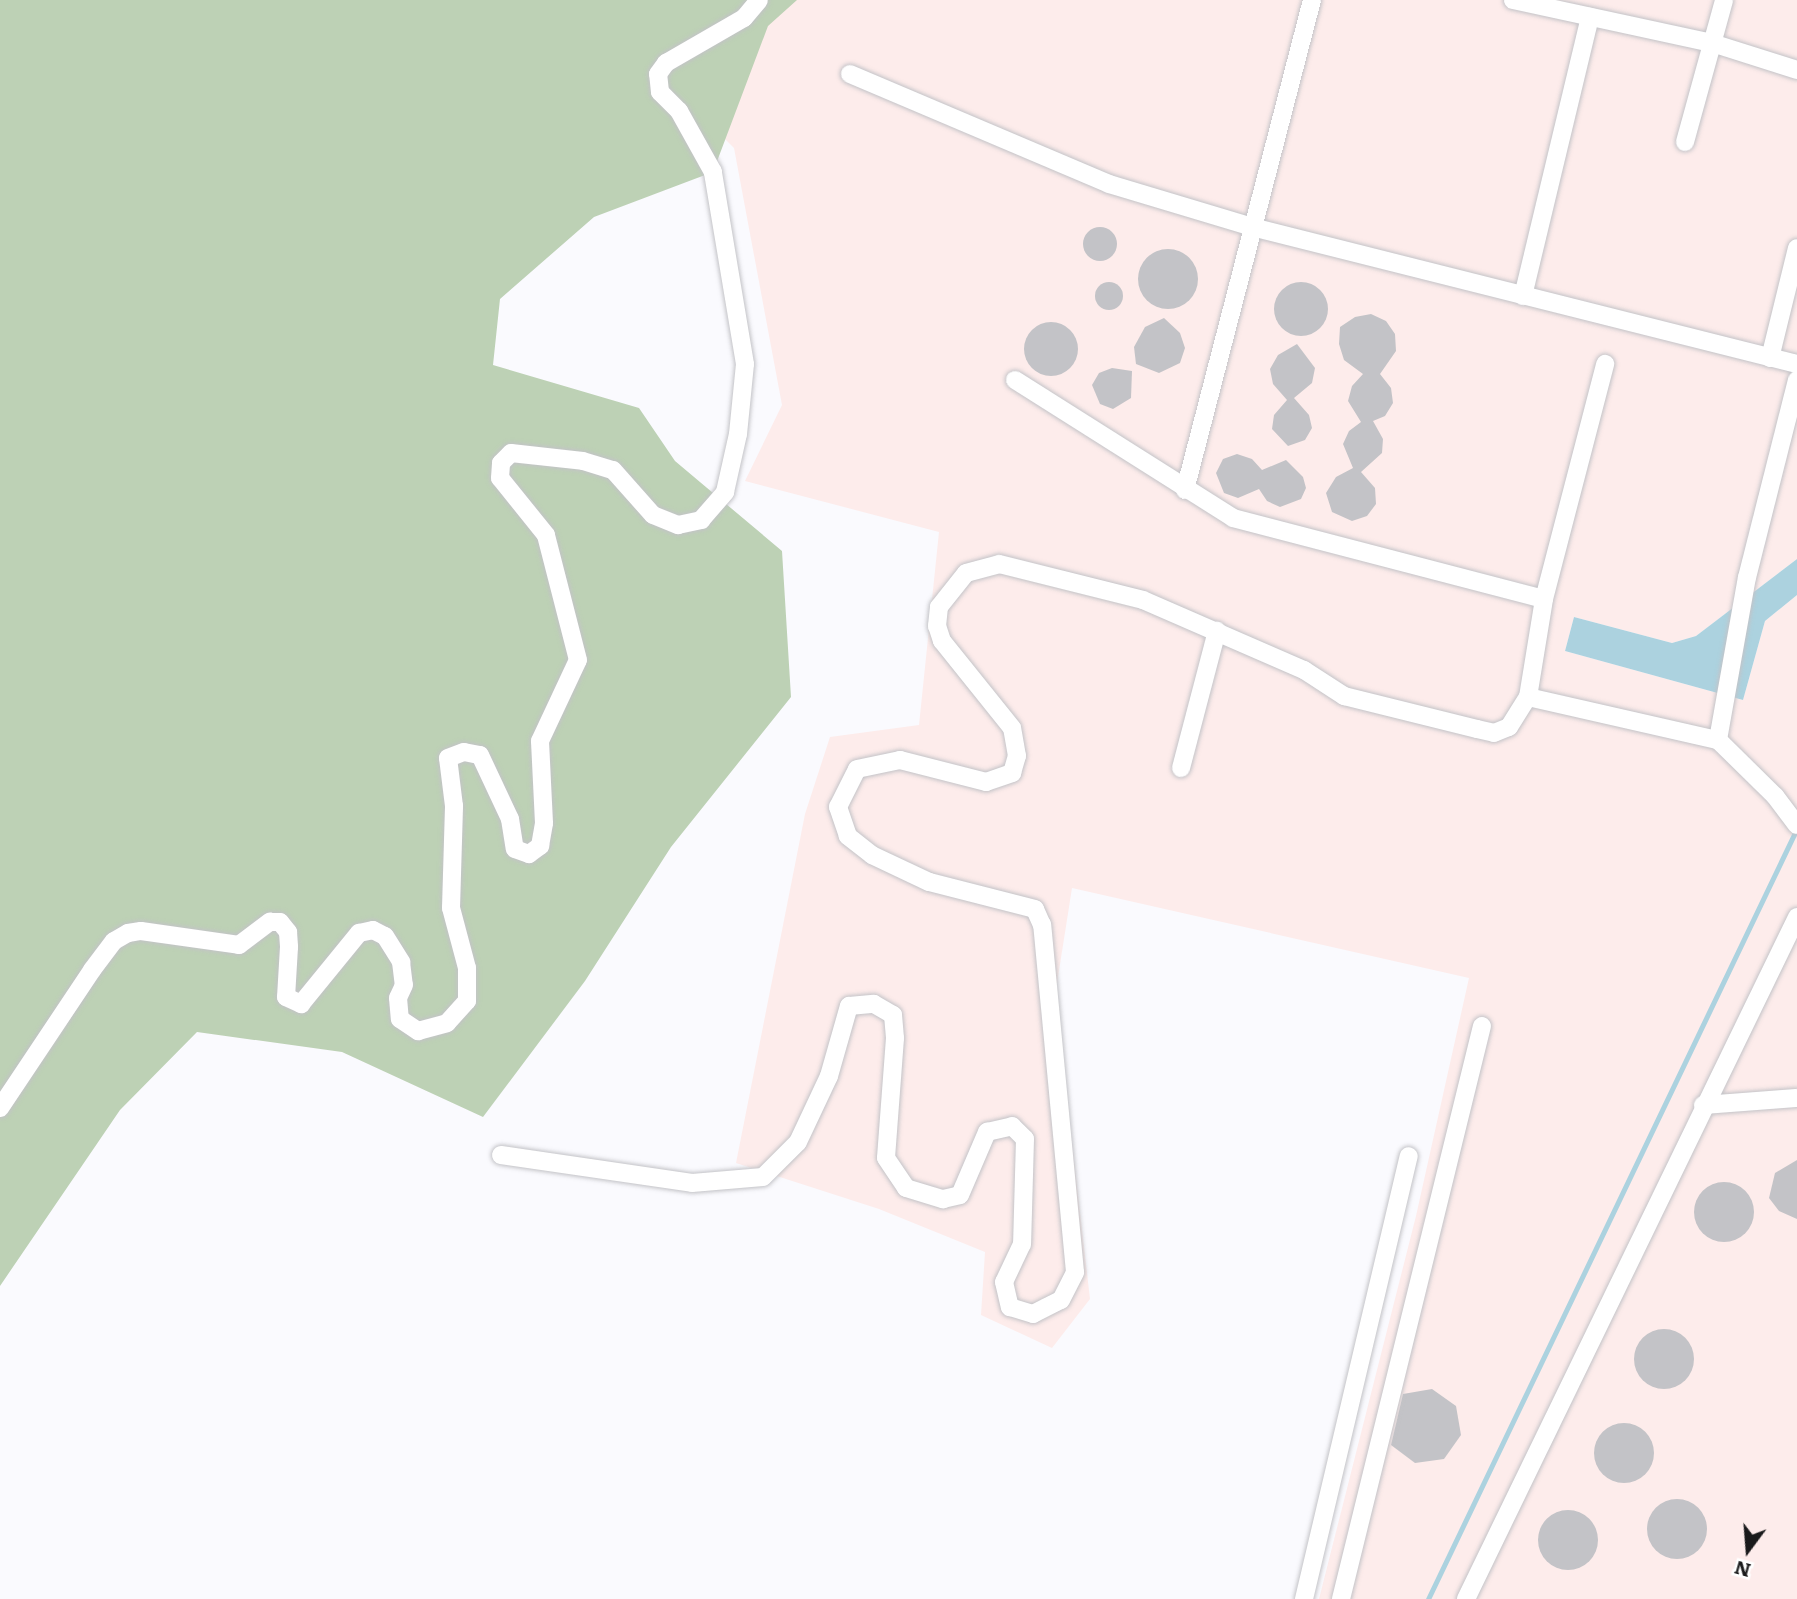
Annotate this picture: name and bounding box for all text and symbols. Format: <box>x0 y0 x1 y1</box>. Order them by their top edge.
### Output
north arrow <box>1713 1515 1783 1585</box>
text: N <box>1731 1555 1754 1586</box>

